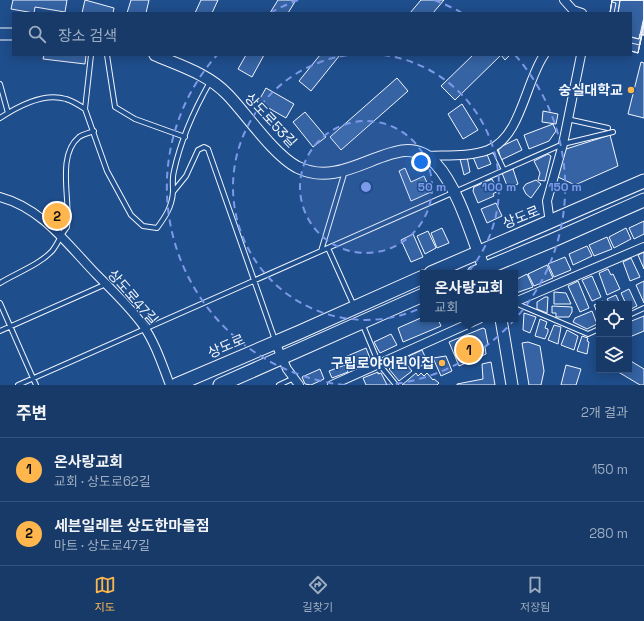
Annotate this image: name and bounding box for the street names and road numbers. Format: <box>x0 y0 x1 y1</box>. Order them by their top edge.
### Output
street label: 상도로53길 <box>241 89 301 151</box>
street label: 상도로 <box>500 201 542 233</box>
street label: 상도로47길 <box>104 266 162 328</box>
street label: 상도로 <box>205 330 247 362</box>

